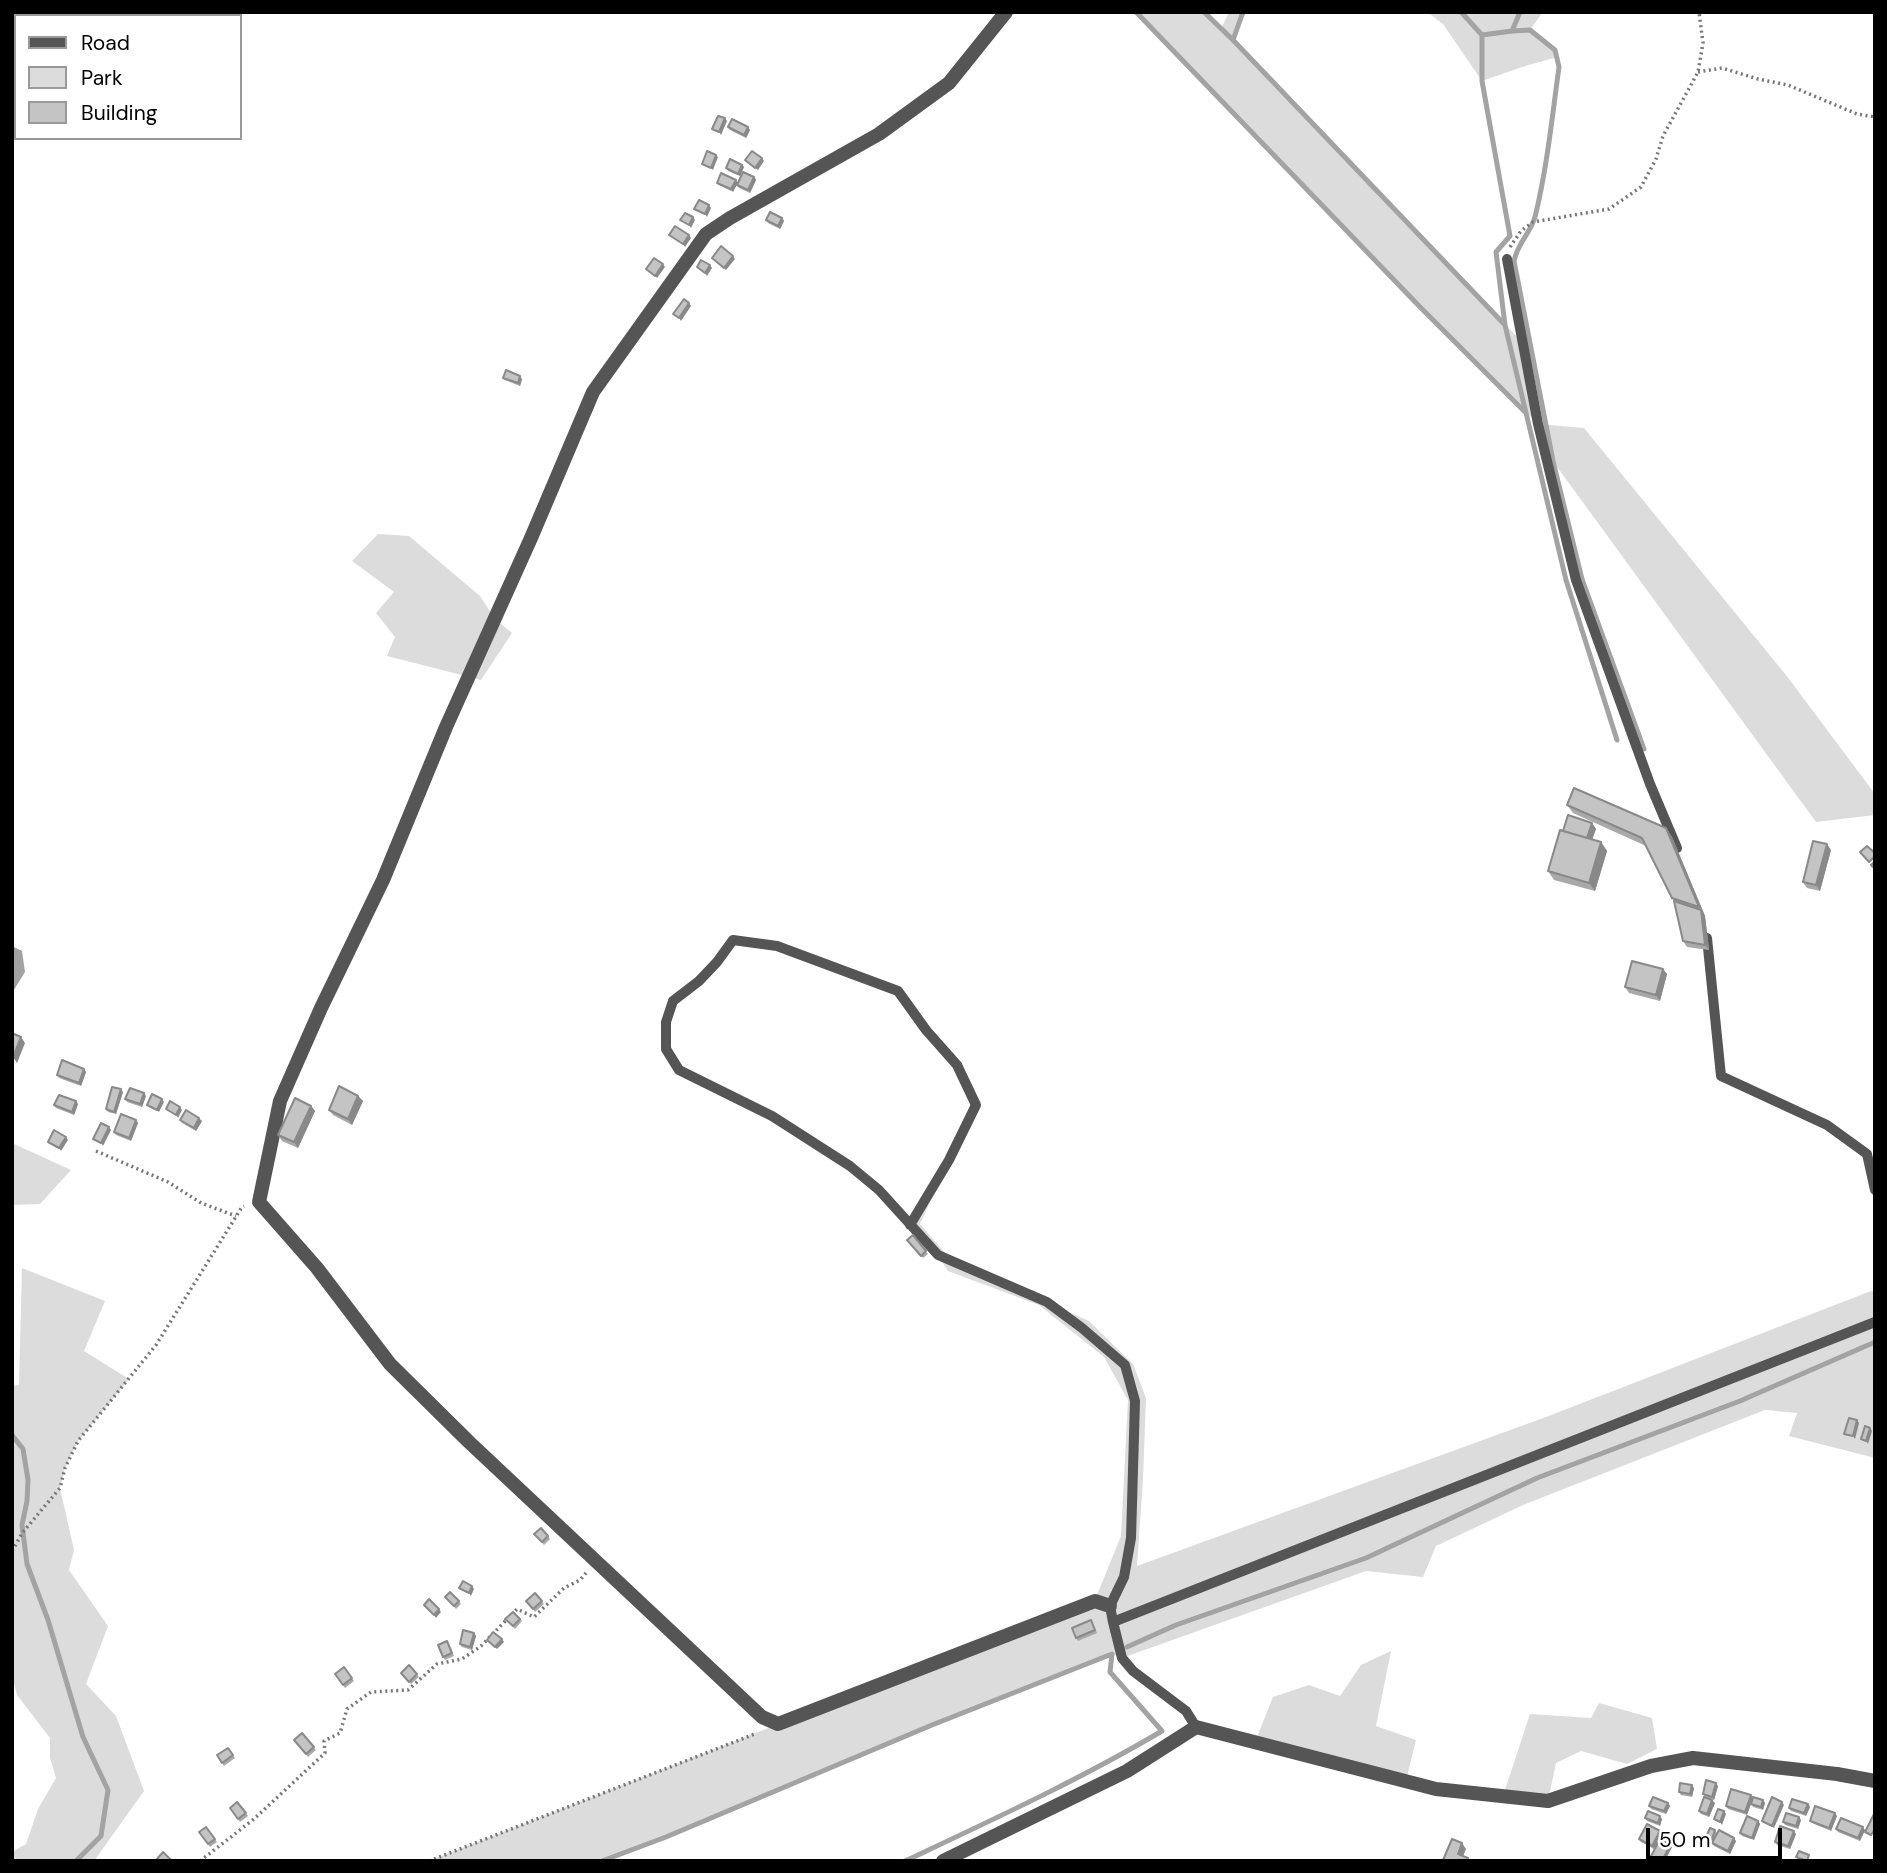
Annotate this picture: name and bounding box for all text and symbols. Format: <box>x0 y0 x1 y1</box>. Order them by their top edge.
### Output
legend <box>14 14 242 140</box>
text: Road <box>81 29 130 57</box>
text: Park <box>81 64 122 92</box>
text: Building <box>81 99 157 127</box>
scale bar <box>1649 1814 1786 1858</box>
text: 50 m <box>1659 1826 1710 1854</box>

